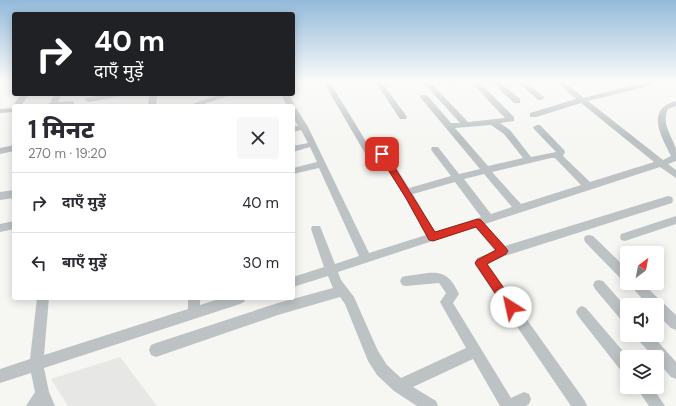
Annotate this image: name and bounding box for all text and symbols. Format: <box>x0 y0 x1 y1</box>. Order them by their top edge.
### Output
text: 40 m <box>94 23 165 60</box>
icon: right <box>28 28 80 80</box>
text: दाएँ मुड़ें <box>94 59 143 83</box>
text: 1 मिनट <box>28 114 94 145</box>
button: close <box>237 117 279 159</box>
pin <box>365 137 399 171</box>
icon: arrive <box>371 143 393 165</box>
text: 270 m · 19:20 <box>28 145 107 162</box>
icon: right <box>28 192 50 214</box>
text: दाएँ मुड़ें <box>62 192 106 212</box>
text: 40 m <box>242 193 279 213</box>
north arrow <box>620 246 664 290</box>
map controls <box>620 246 664 394</box>
icon: left <box>28 252 50 274</box>
text: बाएँ मुड़ें <box>62 252 107 272</box>
text: 30 m <box>243 253 279 273</box>
position arrow <box>490 286 532 328</box>
button: sound <box>620 298 664 342</box>
button: layers <box>620 350 664 394</box>

